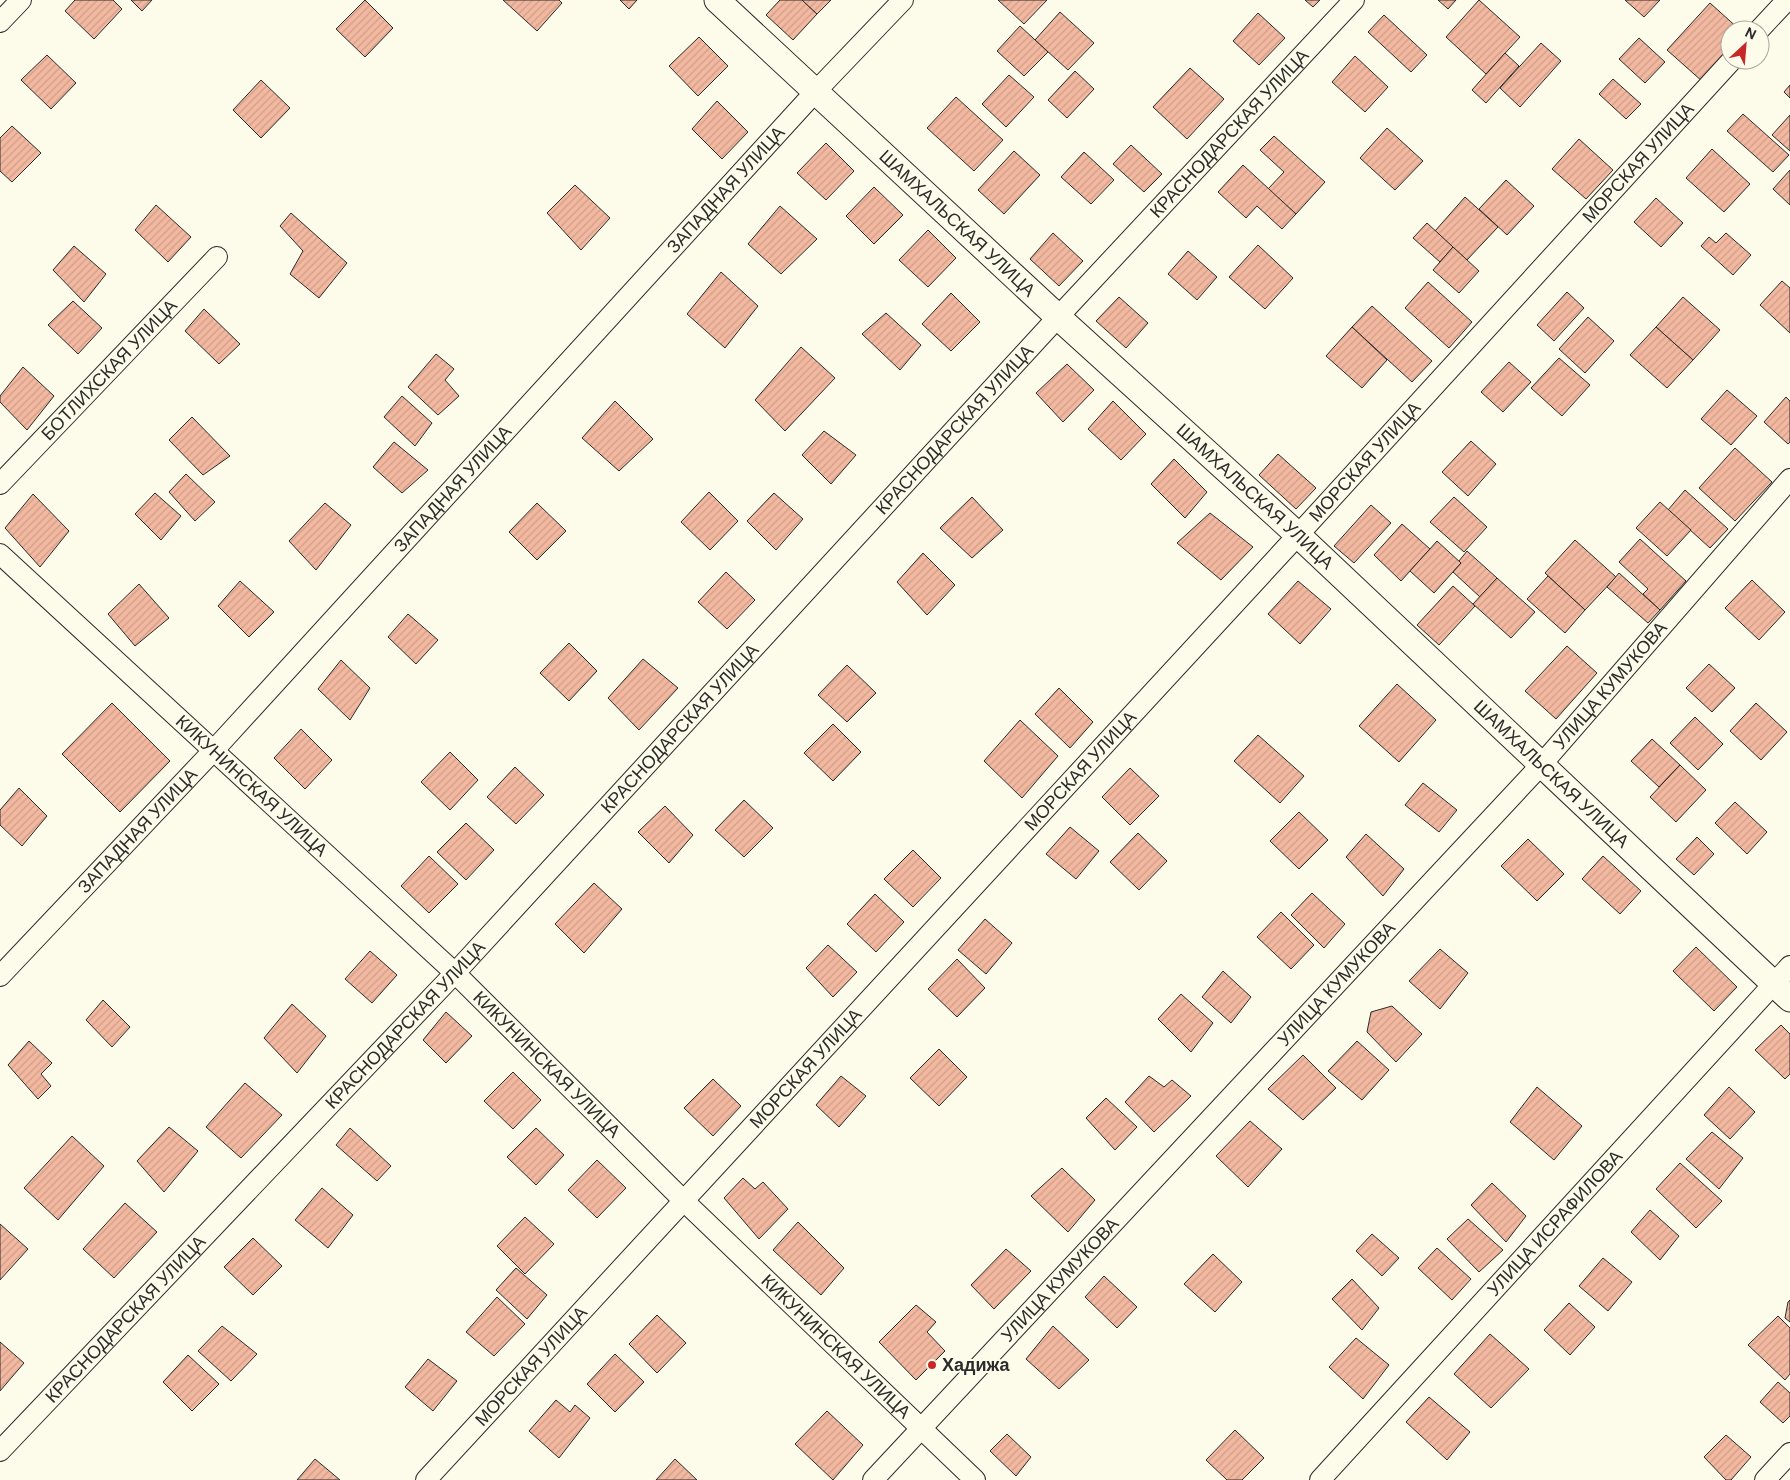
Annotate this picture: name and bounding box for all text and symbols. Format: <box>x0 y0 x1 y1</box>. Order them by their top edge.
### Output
north arrow <box>1720 20 1770 70</box>
text: N <box>1742 23 1759 44</box>
street label: КРАСНОДАРСКАЯ УЛИЦА <box>1145 44 1314 223</box>
street label: МОРСКАЯ УЛИЦА <box>1577 97 1699 228</box>
street label: ЗАПАДНАЯ УЛИЦА <box>662 121 790 259</box>
street label: ШАМХАЛЬСКАЯ УЛИЦА <box>874 145 1041 302</box>
street label: БОТЛИХСКАЯ УЛИЦА <box>36 294 182 446</box>
street label: КРАСНОДАРСКАЯ УЛИЦА <box>870 339 1039 520</box>
street label: МОРСКАЯ УЛИЦА <box>1304 396 1426 527</box>
street label: ШАМХАЛЬСКАЯ УЛИЦА <box>1171 418 1339 575</box>
street label: ЗАПАДНАЯ УЛИЦА <box>388 420 517 558</box>
street label: УЛИЦА КУМУКОВА <box>1548 616 1673 754</box>
street label: КРАСНОДАРСКАЯ УЛИЦА <box>595 638 764 819</box>
street label: ШАМХАЛЬСКАЯ УЛИЦА <box>1468 695 1634 853</box>
street label: МОРСКАЯ УЛИЦА <box>1019 706 1142 836</box>
street label: КИКУНИНСКАЯ УЛИЦА <box>170 710 333 862</box>
street label: ЗАПАДНАЯ УЛИЦА <box>72 763 203 899</box>
street label: УЛИЦА КУМУКОВА <box>1272 916 1401 1051</box>
street label: КРАСНОДАРСКАЯ УЛИЦА <box>320 936 491 1114</box>
street label: КИКУНИНСКАЯ УЛИЦА <box>468 986 626 1143</box>
street label: МОРСКАЯ УЛИЦА <box>744 1003 867 1134</box>
street label: УЛИЦА ИСРАФИЛОВА <box>1482 1145 1628 1301</box>
street label: УЛИЦА КУМУКОВА <box>996 1212 1124 1347</box>
street label: КРАСНОДАРСКАЯ УЛИЦА <box>40 1230 211 1408</box>
street label: КИКУНИНСКАЯ УЛИЦА <box>756 1269 916 1424</box>
street label: МОРСКАЯ УЛИЦА <box>470 1301 593 1431</box>
place label: Хадижа <box>942 1353 1010 1377</box>
marker: Хадижа <box>926 1359 938 1371</box>

